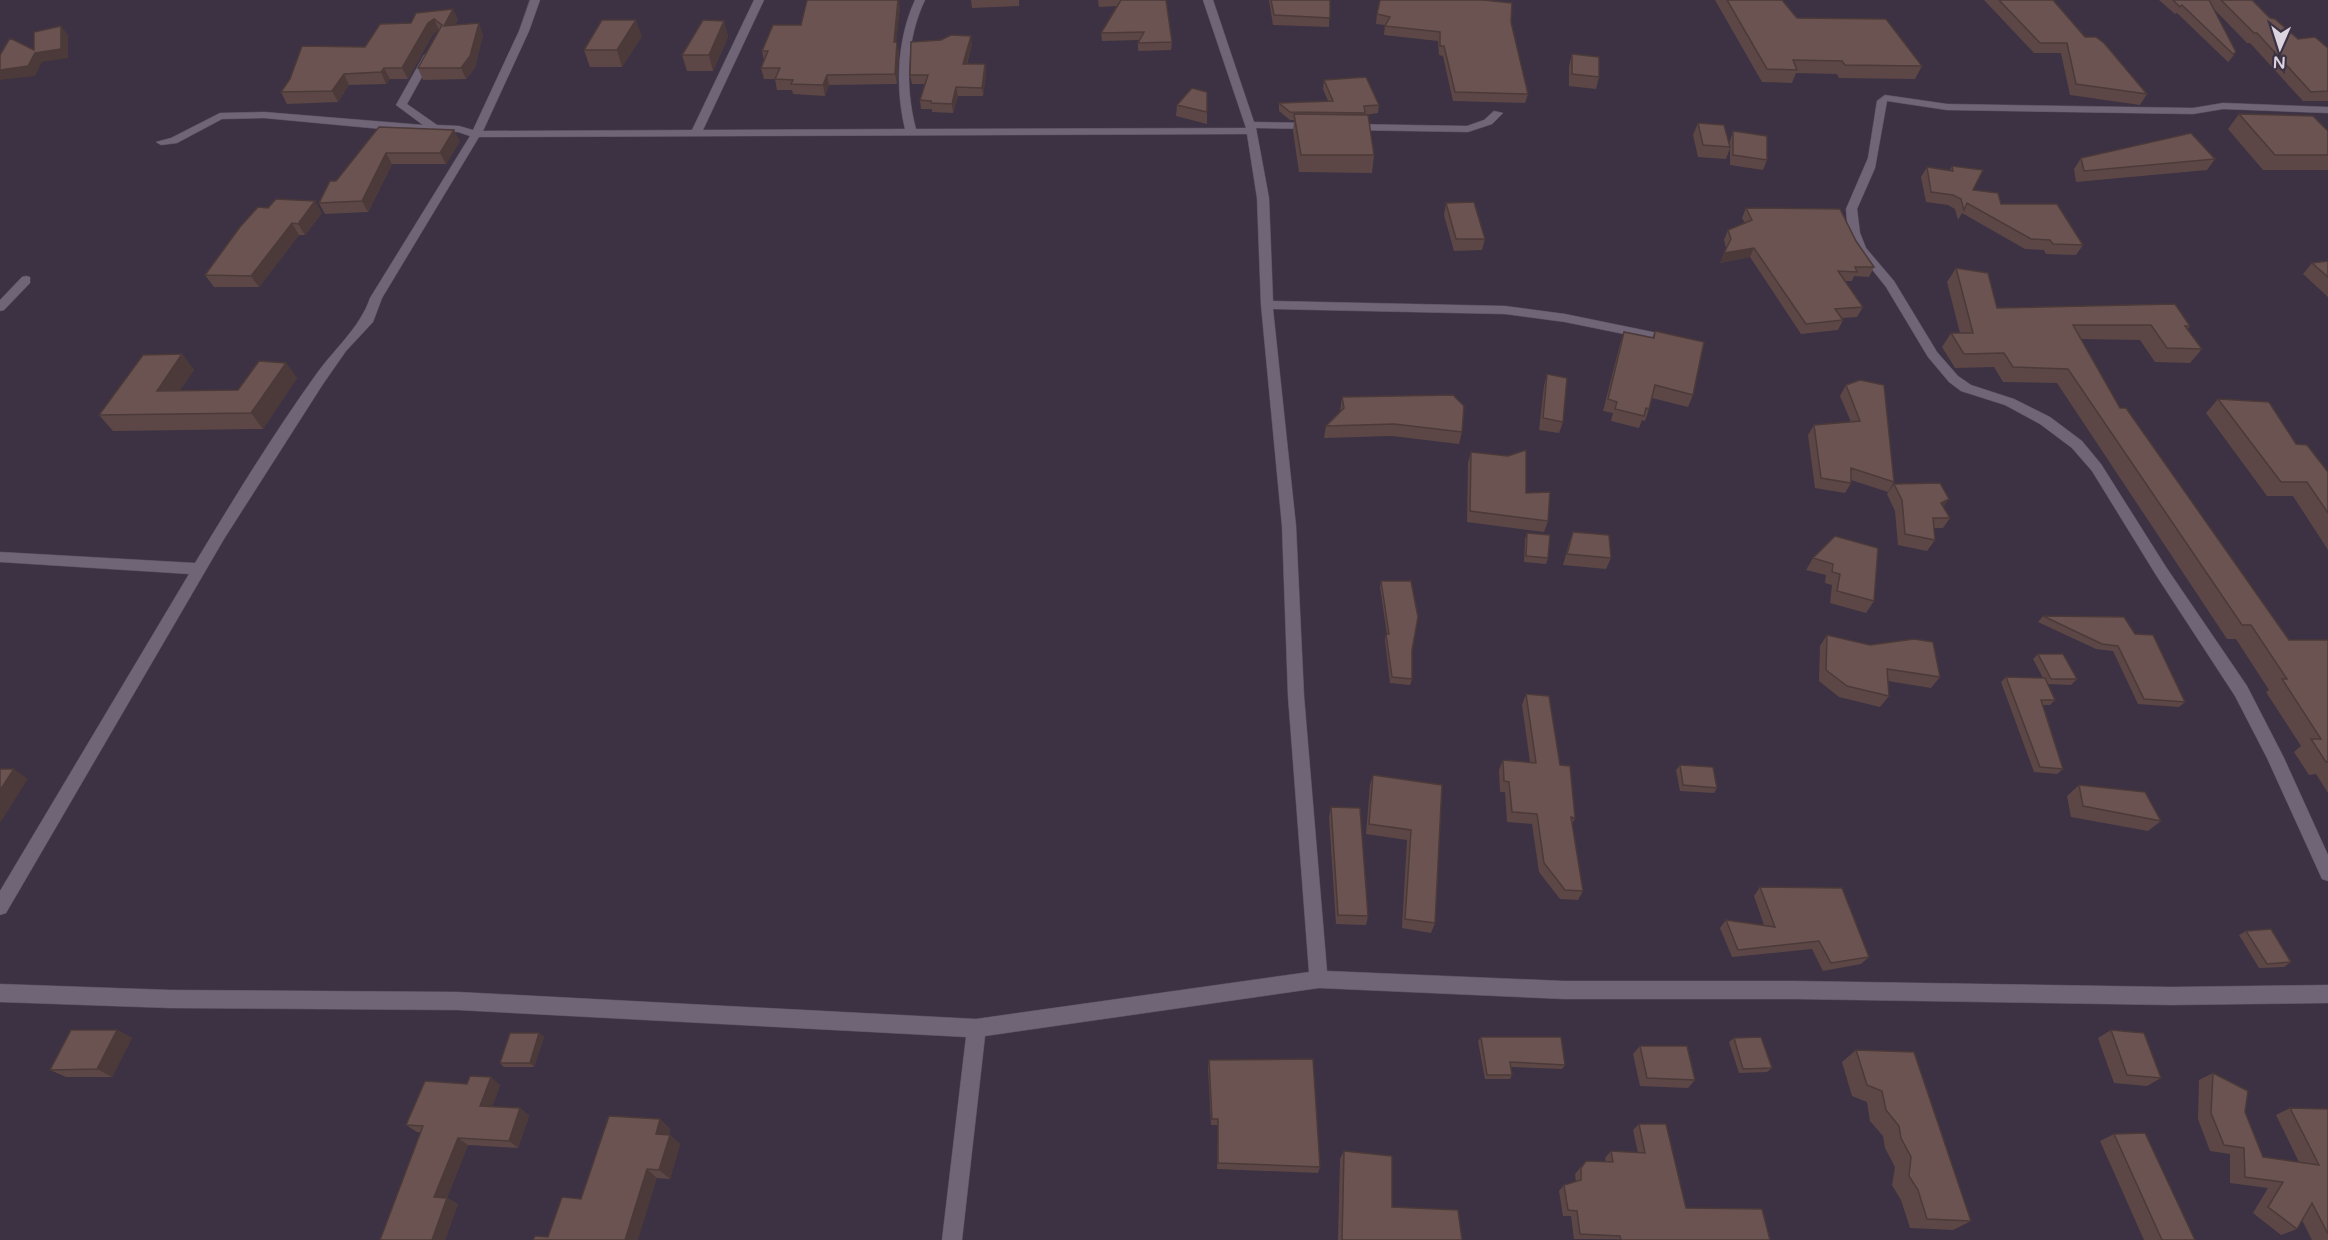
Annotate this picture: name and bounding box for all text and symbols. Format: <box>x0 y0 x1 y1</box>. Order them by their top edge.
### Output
north arrow <box>2250 18 2310 78</box>
text: N <box>2272 52 2286 72</box>

